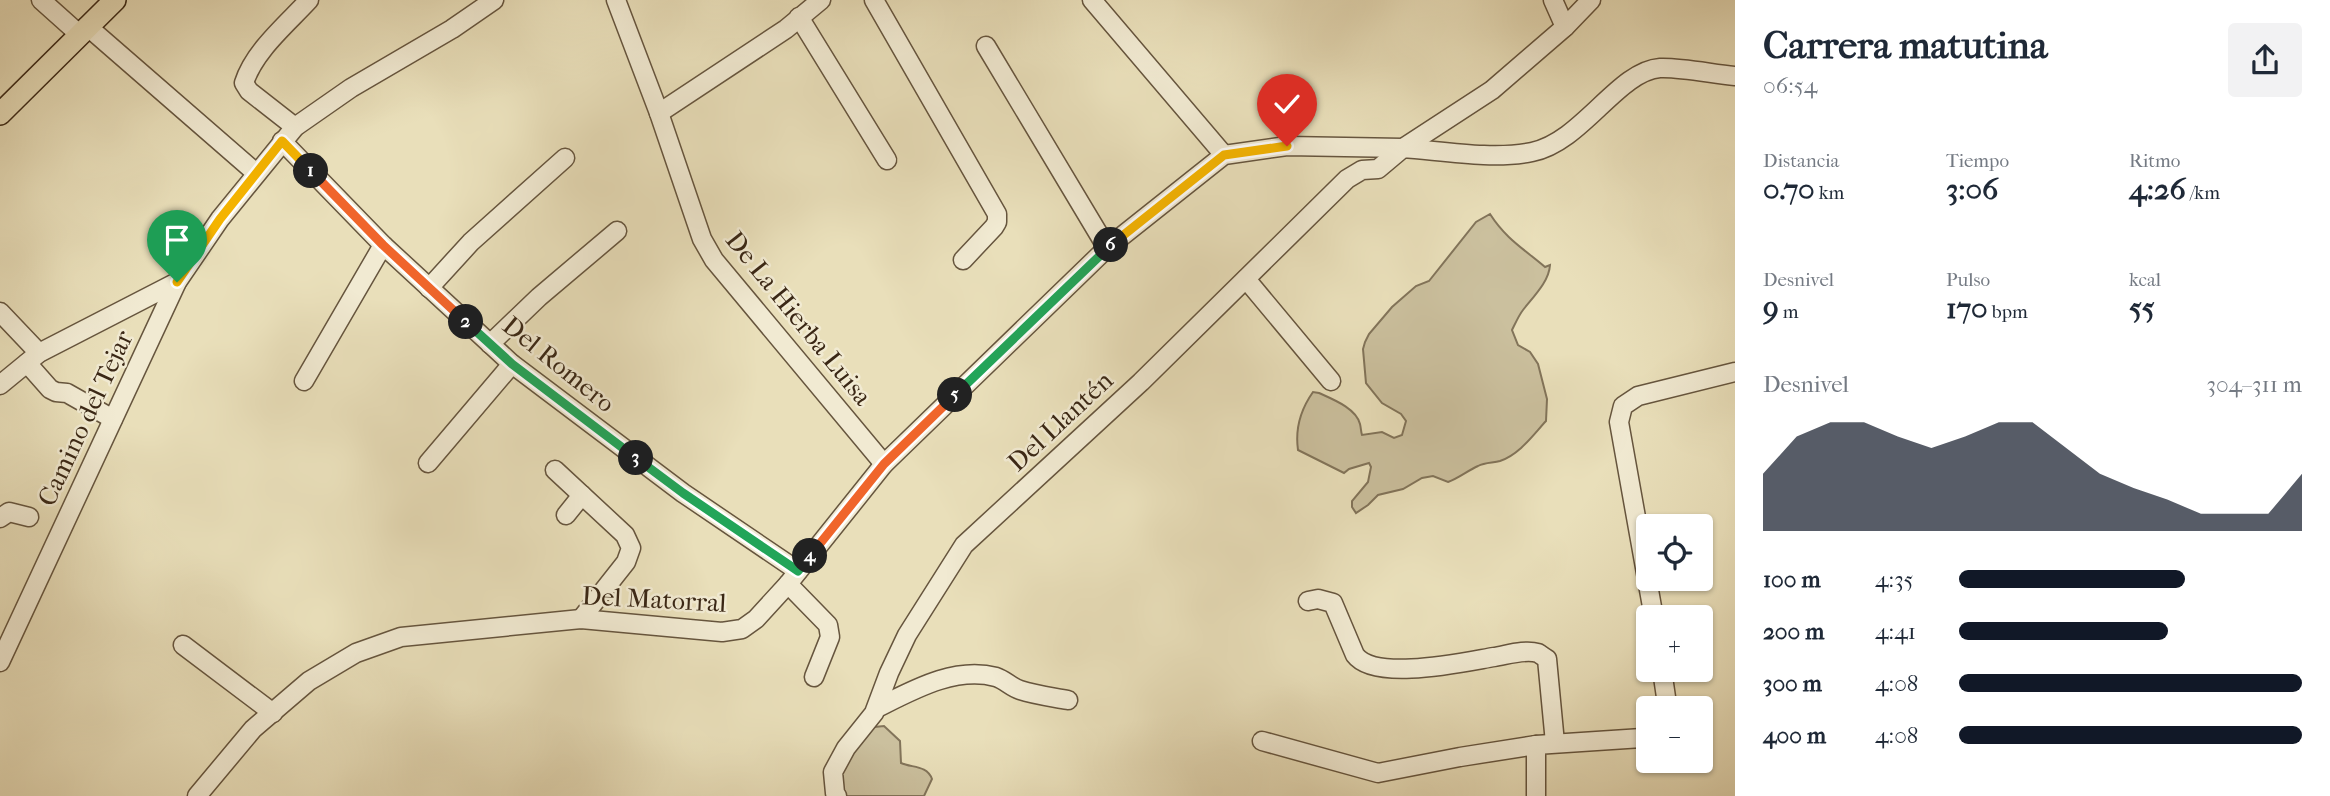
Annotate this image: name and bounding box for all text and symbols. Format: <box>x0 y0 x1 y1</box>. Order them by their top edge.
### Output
text: Carrera matutina <box>1763 23 2047 68</box>
button: share <box>2228 23 2302 97</box>
text: 06:54 <box>1763 72 1817 99</box>
pin <box>1257 74 1317 146</box>
icon: check <box>1268 85 1306 123</box>
text: Distancia <box>1763 150 1839 172</box>
text: Tiempo <box>1946 150 2009 172</box>
text: Ritmo <box>2129 150 2180 172</box>
pin: 1 <box>294 154 328 188</box>
text: 1 <box>307 159 314 181</box>
text: 0.70 <box>1763 172 1815 207</box>
text: 3:06 <box>1946 172 1998 207</box>
text: 4:26 <box>2129 172 2186 207</box>
text: km <box>1815 182 1844 204</box>
text: /km <box>2186 182 2220 204</box>
pin <box>147 210 207 282</box>
icon: arrive <box>158 221 196 259</box>
street label: De La Hierba Luisa <box>719 225 879 412</box>
pin: 6 <box>1094 228 1128 262</box>
text: 6 <box>1105 233 1116 255</box>
text: Desnivel <box>1763 269 1834 291</box>
text: Pulso <box>1946 269 1990 291</box>
text: kcal <box>2129 269 2161 291</box>
text: 9 <box>1763 291 1779 326</box>
text: 170 <box>1946 291 1988 326</box>
text: 55 <box>2129 291 2155 326</box>
text: m <box>1779 301 1799 323</box>
text: bpm <box>1988 301 2028 323</box>
pin: 2 <box>448 304 484 340</box>
text: 2 <box>461 310 470 332</box>
street label: Del Romero <box>496 310 621 419</box>
street label: Camino del Tejar <box>31 325 140 511</box>
street label: Del Llantén <box>1001 365 1119 478</box>
text: Desnivel <box>1763 371 1849 398</box>
text: 304–311 m <box>2207 371 2302 398</box>
pin: 5 <box>937 378 972 412</box>
text: 5 <box>950 383 959 405</box>
pin: 3 <box>618 440 654 476</box>
text: 3 <box>632 446 639 468</box>
map controls <box>1636 514 1713 773</box>
button: locate <box>1636 514 1713 591</box>
pin: 4 <box>792 538 828 574</box>
text: 4 <box>804 544 815 566</box>
text: 100 m <box>1763 566 1821 593</box>
text: 4:35 <box>1875 566 1914 593</box>
street label: Del Matorral <box>581 580 727 619</box>
button: + <box>1636 605 1713 682</box>
text: 200 m <box>1763 618 1824 645</box>
text: 4:41 <box>1875 618 1916 645</box>
text: 300 m <box>1763 670 1822 697</box>
text: 4:08 <box>1875 670 1918 697</box>
button: − <box>1636 696 1713 773</box>
text: 400 m <box>1763 722 1826 749</box>
text: 4:08 <box>1875 722 1918 749</box>

